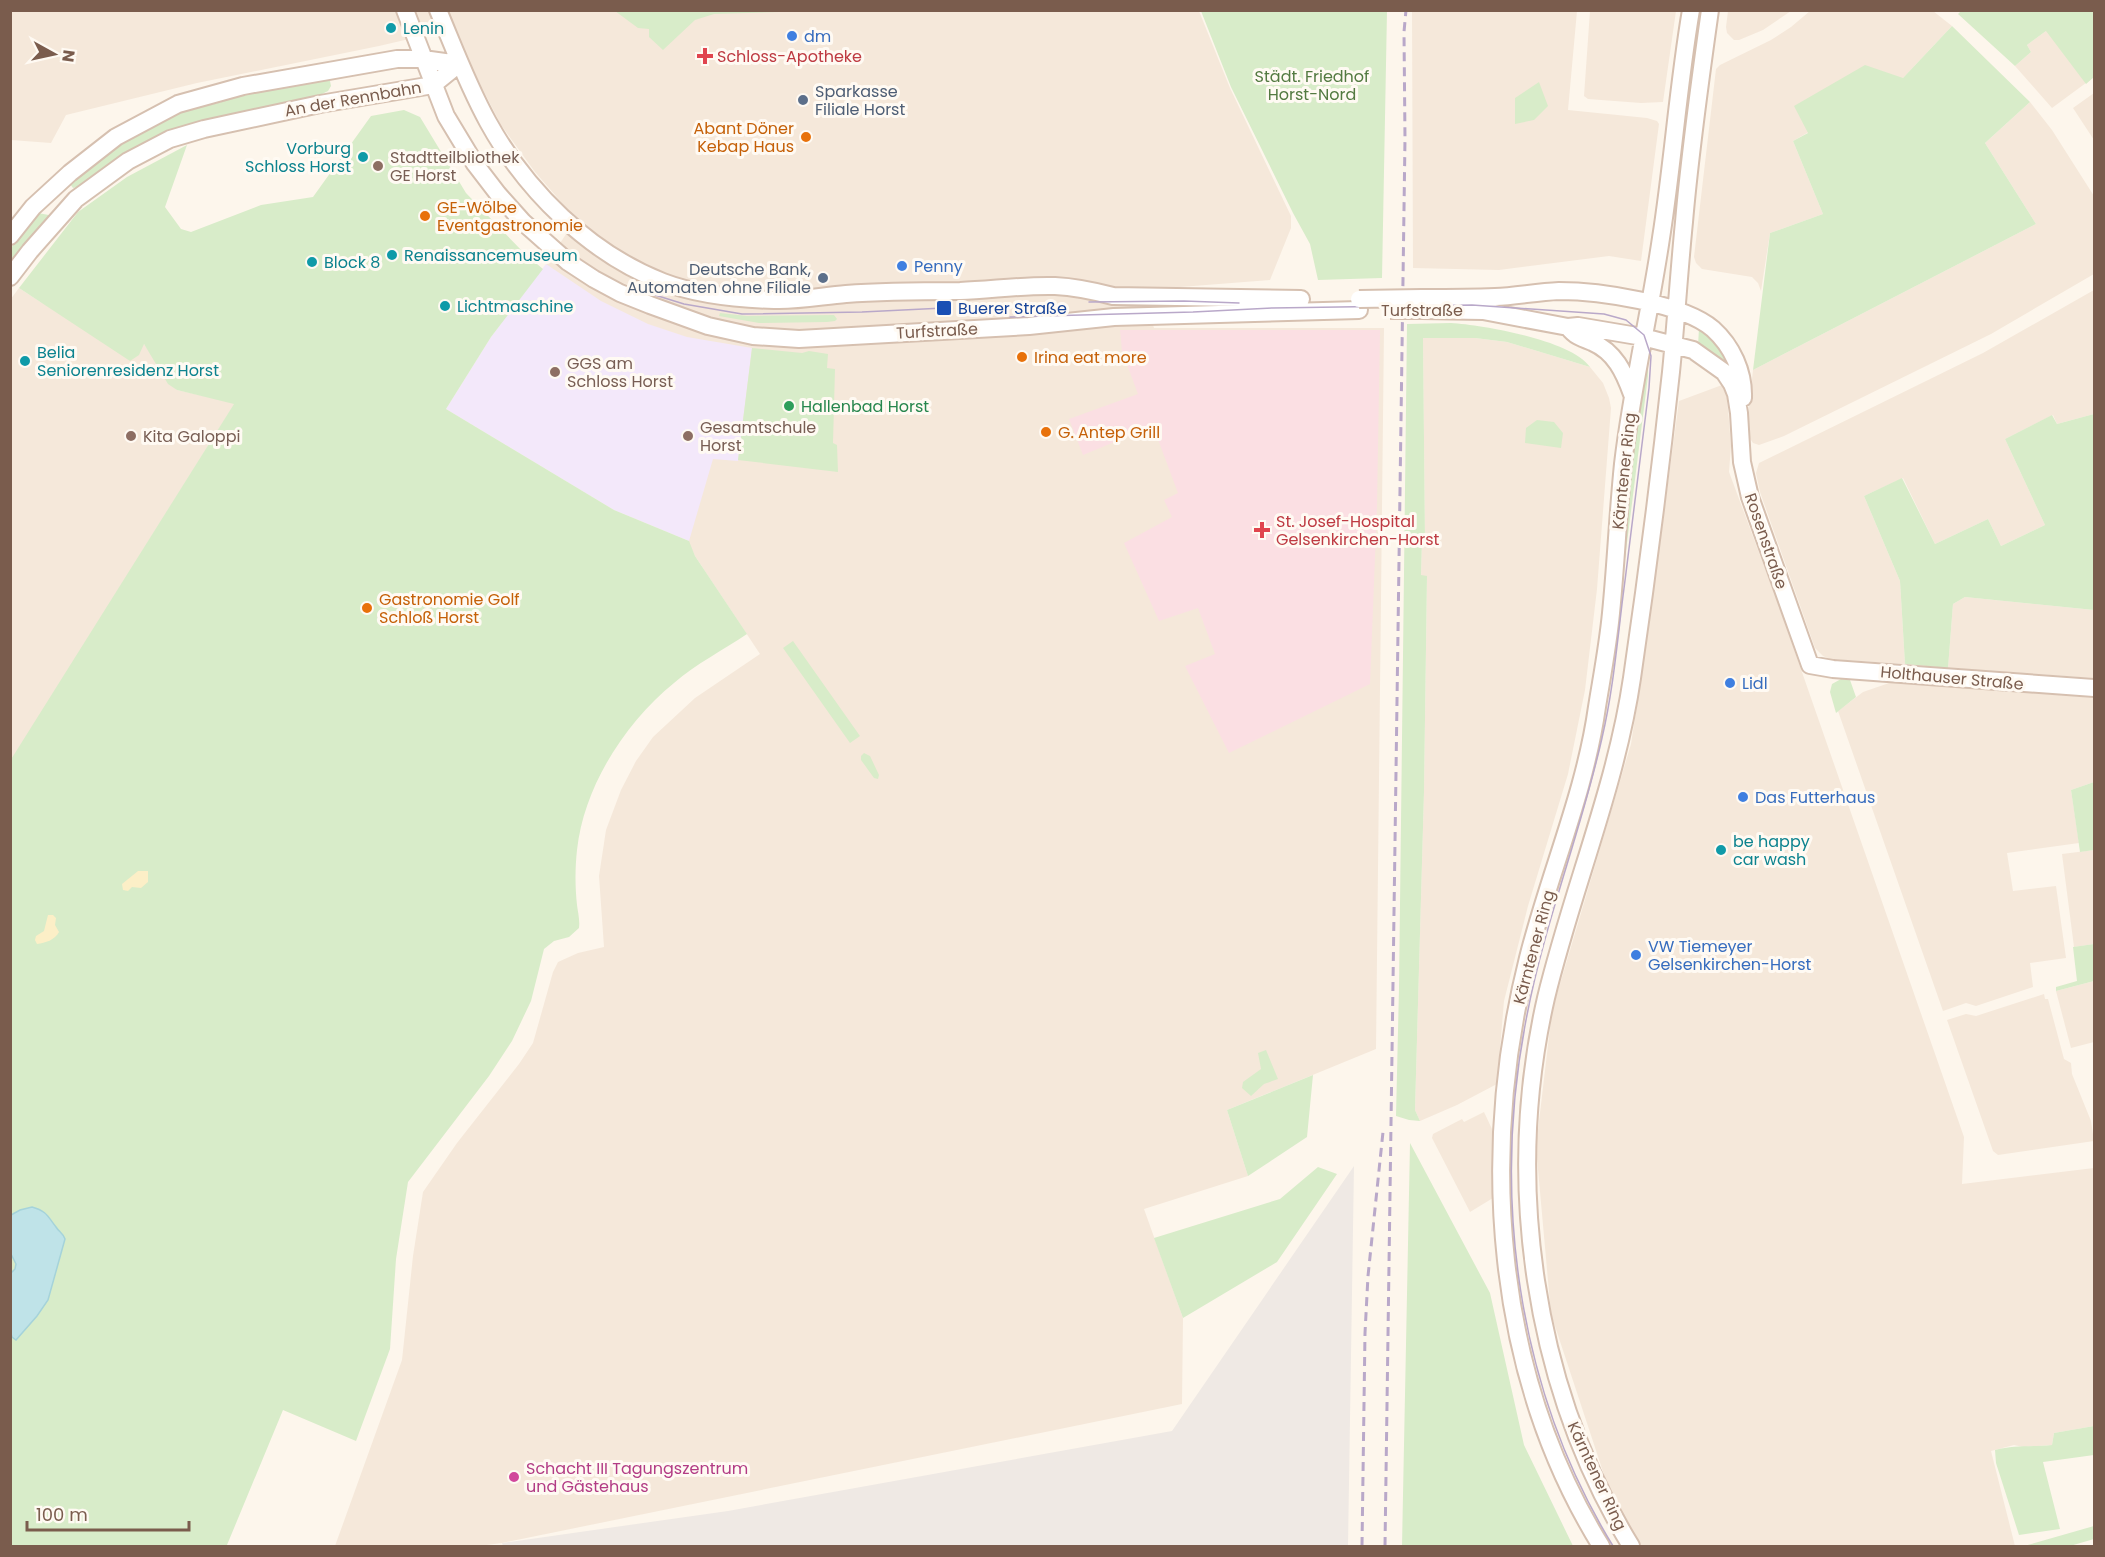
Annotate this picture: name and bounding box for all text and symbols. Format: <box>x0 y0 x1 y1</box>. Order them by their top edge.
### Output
place label: Lenin <box>403 17 444 40</box>
marker: Lenin <box>384 21 398 35</box>
north arrow <box>24 24 84 84</box>
place label: dm <box>804 25 831 48</box>
marker: dm <box>785 29 799 43</box>
place label: Schloss-Apotheke <box>717 45 862 68</box>
text: N <box>56 48 81 64</box>
marker: Schloss-Apotheke <box>698 49 712 63</box>
park label: Städt. Friedhof Horst-Nord <box>1255 65 1369 106</box>
street label: An der Rennbahn <box>283 76 423 122</box>
place label: Sparkasse Filiale Horst <box>815 80 905 121</box>
marker: Sparkasse Filiale Horst <box>796 93 810 107</box>
place label: Abant Döner Kebap Haus <box>694 117 794 158</box>
marker: Abant Döner Kebap Haus <box>799 130 813 144</box>
place label: Vorburg Schloss Horst <box>245 137 351 178</box>
place label: Stadtteilbliothek GE Horst <box>390 146 520 187</box>
marker: Vorburg Schloss Horst <box>356 150 370 164</box>
marker: Stadtteilbliothek GE Horst <box>371 159 385 173</box>
place label: GE-Wölbe Eventgastronomie <box>437 196 583 237</box>
marker: GE-Wölbe Eventgastronomie <box>418 209 432 223</box>
place label: Renaissancemuseum <box>404 244 578 267</box>
marker: Renaissancemuseum <box>385 248 399 262</box>
place label: Block 8 <box>324 251 380 274</box>
marker: Block 8 <box>305 255 319 269</box>
place label: Penny <box>914 255 963 278</box>
place label: Deutsche Bank, Automaten ohne Filiale <box>627 258 811 299</box>
marker: Penny <box>895 259 909 273</box>
marker: Deutsche Bank, Automaten ohne Filiale <box>816 271 830 285</box>
place label: Lichtmaschine <box>457 295 573 318</box>
place label: Buerer Straße <box>958 297 1067 320</box>
marker: Lichtmaschine <box>438 299 452 313</box>
marker: Buerer Straße <box>935 299 953 317</box>
street label: Turfstraße <box>1381 299 1463 322</box>
street label: Turfstraße <box>896 317 979 345</box>
place label: Belia Seniorenresidenz Horst <box>37 341 219 382</box>
place label: Irina eat more <box>1034 346 1147 369</box>
marker: Irina eat more <box>1015 350 1029 364</box>
place label: GGS am Schloss Horst <box>567 352 673 393</box>
marker: Belia Seniorenresidenz Horst <box>18 354 32 368</box>
marker: GGS am Schloss Horst <box>548 365 562 379</box>
place label: Hallenbad Horst <box>801 395 929 418</box>
marker: Hallenbad Horst <box>782 399 796 413</box>
street label: Kärntener Ring <box>1606 411 1642 531</box>
place label: Gesamtschule Horst <box>700 416 816 457</box>
place label: G. Antep Grill <box>1058 421 1160 444</box>
place label: Kita Galoppi <box>143 425 240 448</box>
marker: G. Antep Grill <box>1039 425 1053 439</box>
marker: Kita Galoppi <box>124 429 138 443</box>
marker: Gesamtschule Horst <box>681 429 695 443</box>
street label: Rosenstraße <box>1739 490 1793 592</box>
place label: St. Josef-Hospital Gelsenkirchen-Horst <box>1276 510 1440 551</box>
marker: St. Josef-Hospital Gelsenkirchen-Horst <box>1253 521 1271 539</box>
place label: Gastronomie Golf Schloß Horst <box>379 588 520 629</box>
marker: Gastronomie Golf Schloß Horst <box>360 601 374 615</box>
street label: Holthauser Straße <box>1879 660 2025 696</box>
place label: Lidl <box>1742 672 1768 695</box>
marker: Lidl <box>1723 676 1737 690</box>
place label: Das Futterhaus <box>1755 786 1875 809</box>
marker: Das Futterhaus <box>1736 790 1750 804</box>
place label: be happy car wash <box>1733 830 1810 871</box>
marker: be happy car wash <box>1714 843 1728 857</box>
street label: Kärntener Ring <box>1508 887 1560 1007</box>
place label: VW Tiemeyer Gelsenkirchen-Horst <box>1648 935 1812 976</box>
marker: VW Tiemeyer Gelsenkirchen-Horst <box>1629 948 1643 962</box>
street label: Kärntener Ring <box>1562 1418 1632 1534</box>
place label: Schacht III Tagungszentrum und Gästehaus <box>526 1457 748 1498</box>
marker: Schacht III Tagungszentrum und Gästehaus <box>507 1470 521 1484</box>
scale bar <box>27 1494 189 1532</box>
text: 100 m <box>36 1502 88 1527</box>

